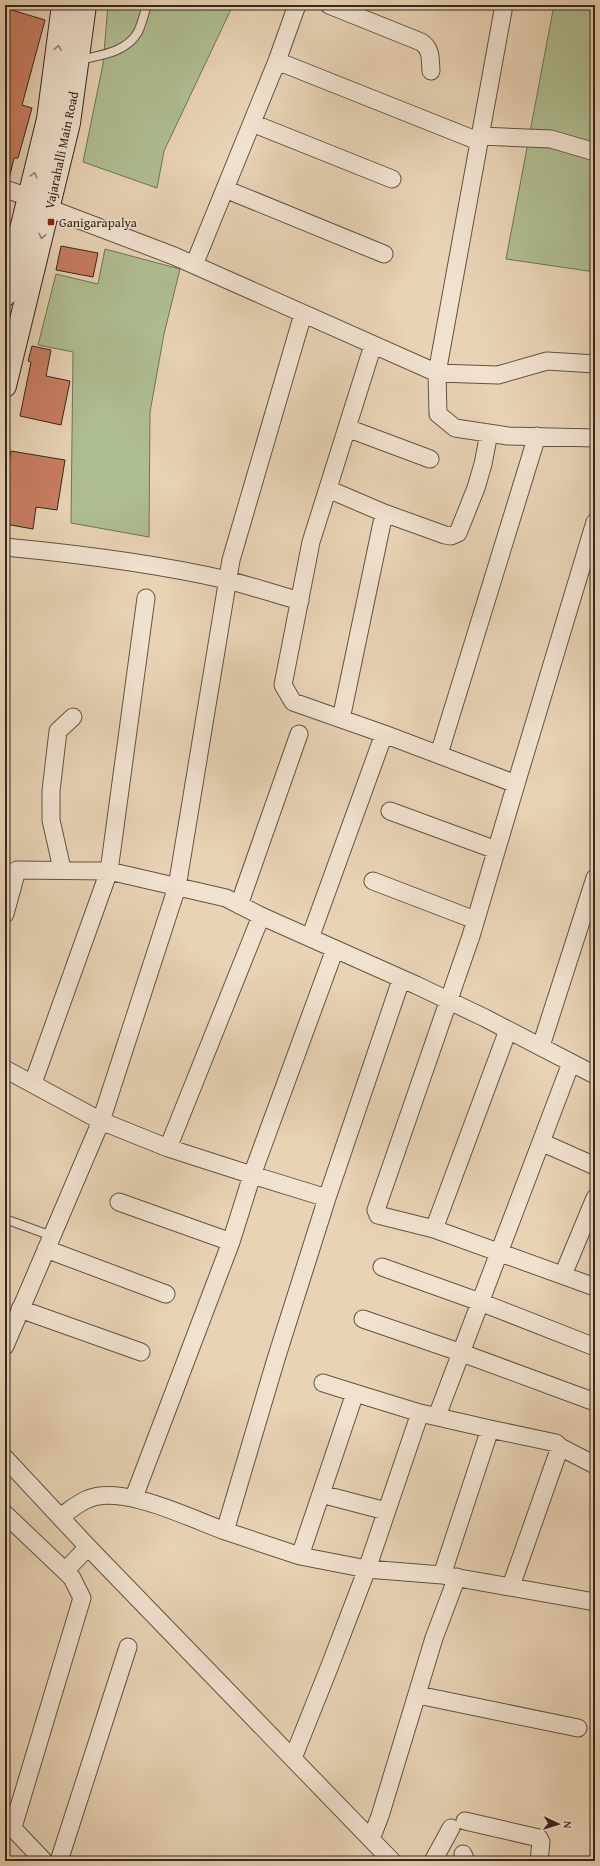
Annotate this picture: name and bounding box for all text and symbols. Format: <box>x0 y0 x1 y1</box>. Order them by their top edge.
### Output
one-way arrow <box>54 45 63 51</box>
street label: Vajarahalli Main Road <box>40 89 83 211</box>
one-way arrow <box>30 172 38 178</box>
place label: Ganigarapalya <box>59 213 138 232</box>
marker: Ganigarapalya <box>46 217 56 227</box>
one-way arrow <box>38 232 46 239</box>
north arrow <box>538 1804 578 1844</box>
text: N <box>560 1820 576 1830</box>

